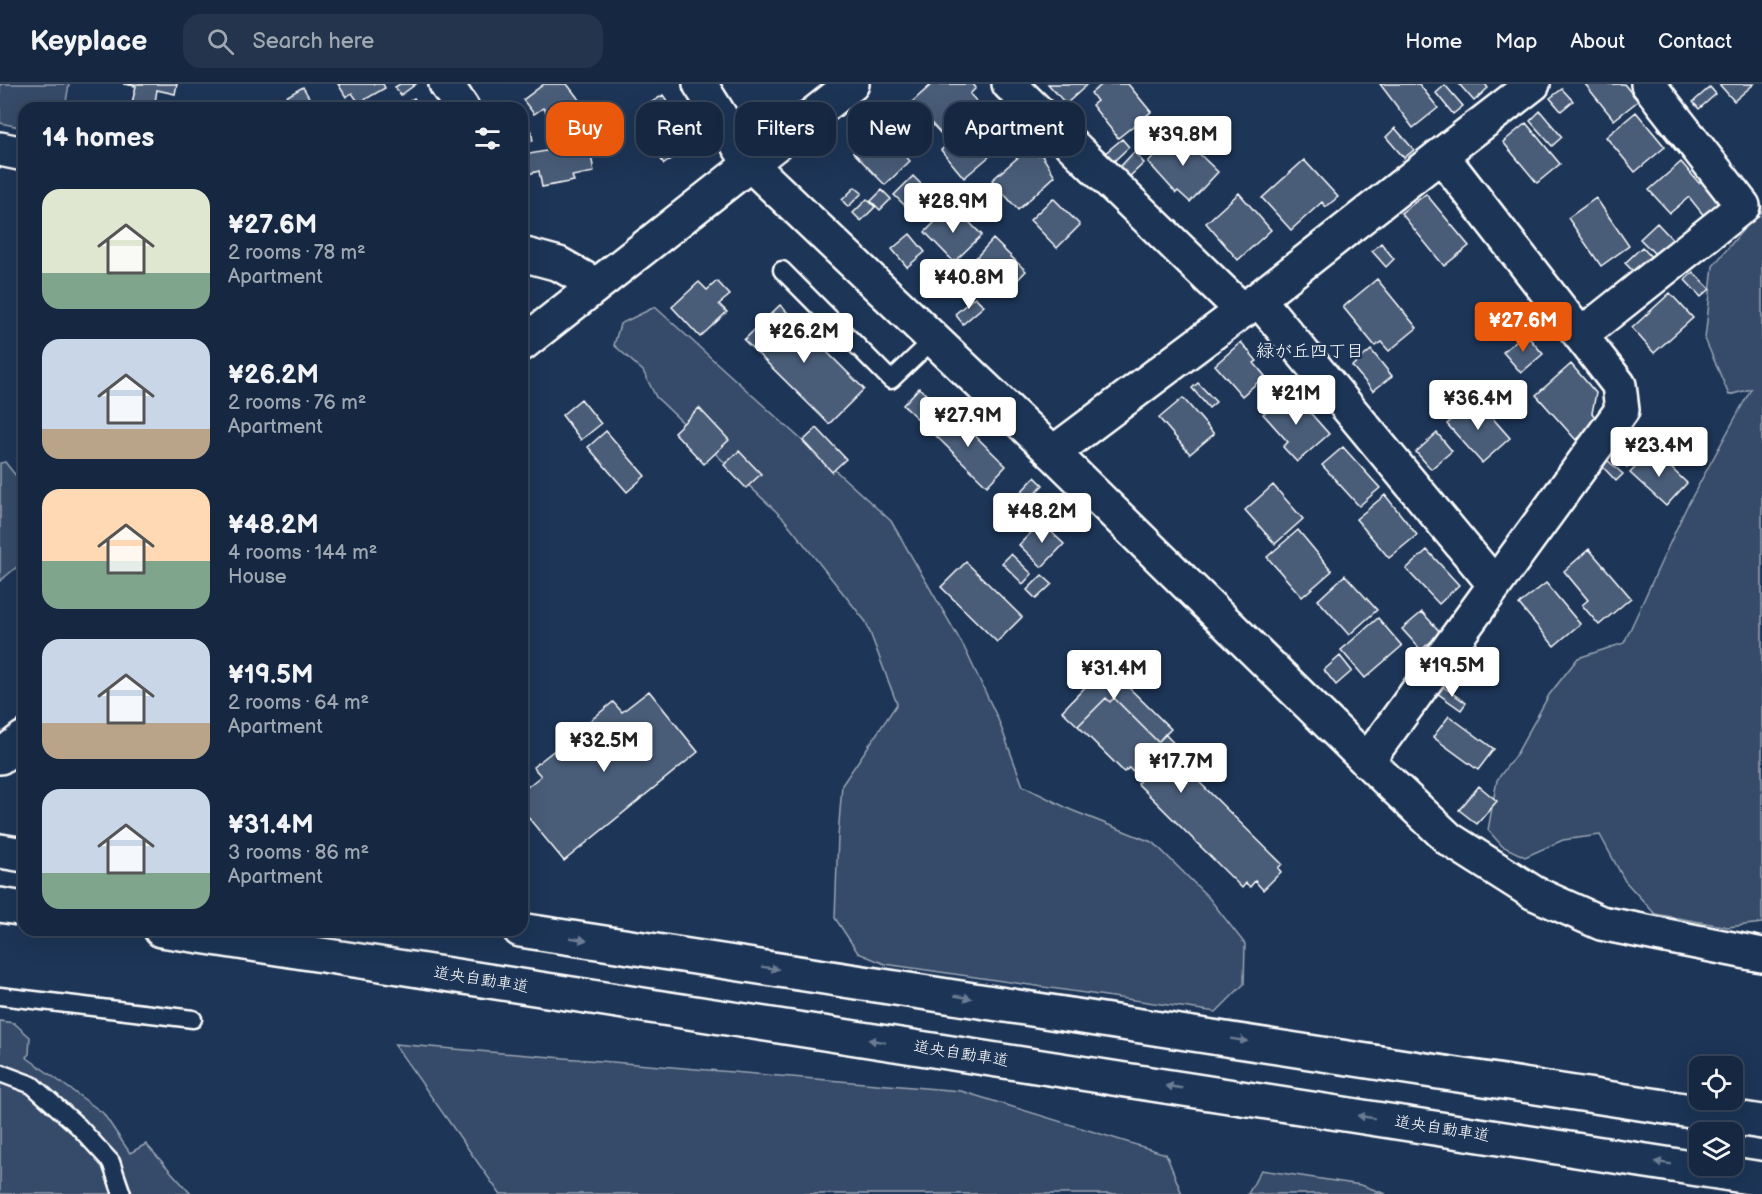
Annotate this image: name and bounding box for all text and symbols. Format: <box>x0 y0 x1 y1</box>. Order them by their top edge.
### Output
search box <box>183 14 603 68</box>
text: Keyplace <box>30 25 147 58</box>
icon: search <box>204 25 237 58</box>
text: Search here <box>252 28 374 55</box>
text: Home <box>1405 29 1462 54</box>
text: Map <box>1495 29 1537 54</box>
text: About <box>1570 29 1625 54</box>
text: Contact <box>1658 29 1732 54</box>
chip: Buy <box>546 102 624 156</box>
chip: Rent <box>636 102 723 156</box>
chip: Filters <box>735 102 836 156</box>
chip: New <box>848 102 932 156</box>
chip: Apartment <box>944 102 1085 156</box>
pin: ¥39.8M <box>1134 116 1232 167</box>
icon: filters <box>471 122 504 155</box>
text: 14 homes <box>42 123 154 154</box>
text: ¥39.8M <box>1148 123 1218 147</box>
pin: ¥28.9M <box>904 183 1002 234</box>
text: ¥28.9M <box>918 190 988 214</box>
text: ¥27.6M <box>228 210 317 241</box>
icon: home <box>90 213 162 285</box>
text: 2 rooms · 78 m² <box>228 241 366 265</box>
pin: ¥40.8M <box>920 259 1018 310</box>
text: Apartment <box>228 265 323 289</box>
text: ¥40.8M <box>934 266 1004 290</box>
pin: ¥27.6M <box>1474 302 1572 353</box>
text: ¥27.6M <box>1489 309 1557 333</box>
pin: ¥26.2M <box>755 313 853 364</box>
text: ¥26.2M <box>769 320 839 344</box>
district label: 緑が丘四丁目 <box>1256 341 1364 362</box>
text: ¥26.2M <box>228 360 319 391</box>
icon: home <box>90 363 162 435</box>
pin: ¥21M <box>1260 375 1332 426</box>
pin: ¥36.4M <box>1429 380 1527 431</box>
text: ¥21M <box>1271 382 1321 406</box>
text: ¥36.4M <box>1443 387 1513 411</box>
text: 2 rooms · 76 m² <box>228 391 366 415</box>
pin: ¥27.9M <box>919 397 1017 448</box>
text: ¥27.9M <box>934 404 1002 428</box>
text: Apartment <box>228 415 323 439</box>
pin: ¥23.4M <box>1610 427 1708 478</box>
text: ¥23.4M <box>1625 434 1693 458</box>
pin: ¥48.2M <box>993 493 1091 544</box>
text: ¥48.2M <box>1007 500 1077 524</box>
text: ¥48.2M <box>228 510 319 541</box>
icon: home <box>90 513 162 585</box>
text: 4 rooms · 144 m² <box>228 541 377 565</box>
text: House <box>228 565 287 589</box>
pin: ¥19.5M <box>1403 647 1501 698</box>
pin: ¥31.4M <box>1065 650 1163 701</box>
text: ¥19.5M <box>1419 654 1485 678</box>
text: ¥31.4M <box>1081 657 1147 681</box>
text: ¥19.5M <box>228 660 313 691</box>
icon: home <box>90 663 162 735</box>
text: 2 rooms · 64 m² <box>228 691 369 715</box>
text: Apartment <box>228 715 323 739</box>
pin: ¥32.5M <box>555 722 653 773</box>
text: ¥32.5M <box>569 729 639 753</box>
pin: ¥17.7M <box>1132 743 1230 794</box>
text: ¥17.7M <box>1149 750 1213 774</box>
text: ¥31.4M <box>228 810 314 841</box>
icon: home <box>90 813 162 885</box>
text: 3 rooms · 86 m² <box>228 841 369 865</box>
text: Apartment <box>228 865 323 889</box>
one-way arrow <box>568 934 587 943</box>
street label: 道央自動車道 <box>432 963 530 997</box>
one-way arrow <box>761 964 780 973</box>
one-way arrow <box>954 993 973 1002</box>
one-way arrow <box>1229 1036 1248 1045</box>
one-way arrow <box>867 1037 886 1046</box>
street label: 道央自動車道 <box>912 1037 1010 1071</box>
map controls <box>1689 1056 1743 1176</box>
button: locate <box>1689 1056 1743 1110</box>
one-way arrow <box>1164 1083 1183 1092</box>
street label: 道央自動車道 <box>1393 1112 1491 1146</box>
one-way arrow <box>1357 1113 1376 1122</box>
button: layers <box>1689 1122 1743 1176</box>
one-way arrow <box>1653 1159 1672 1168</box>

